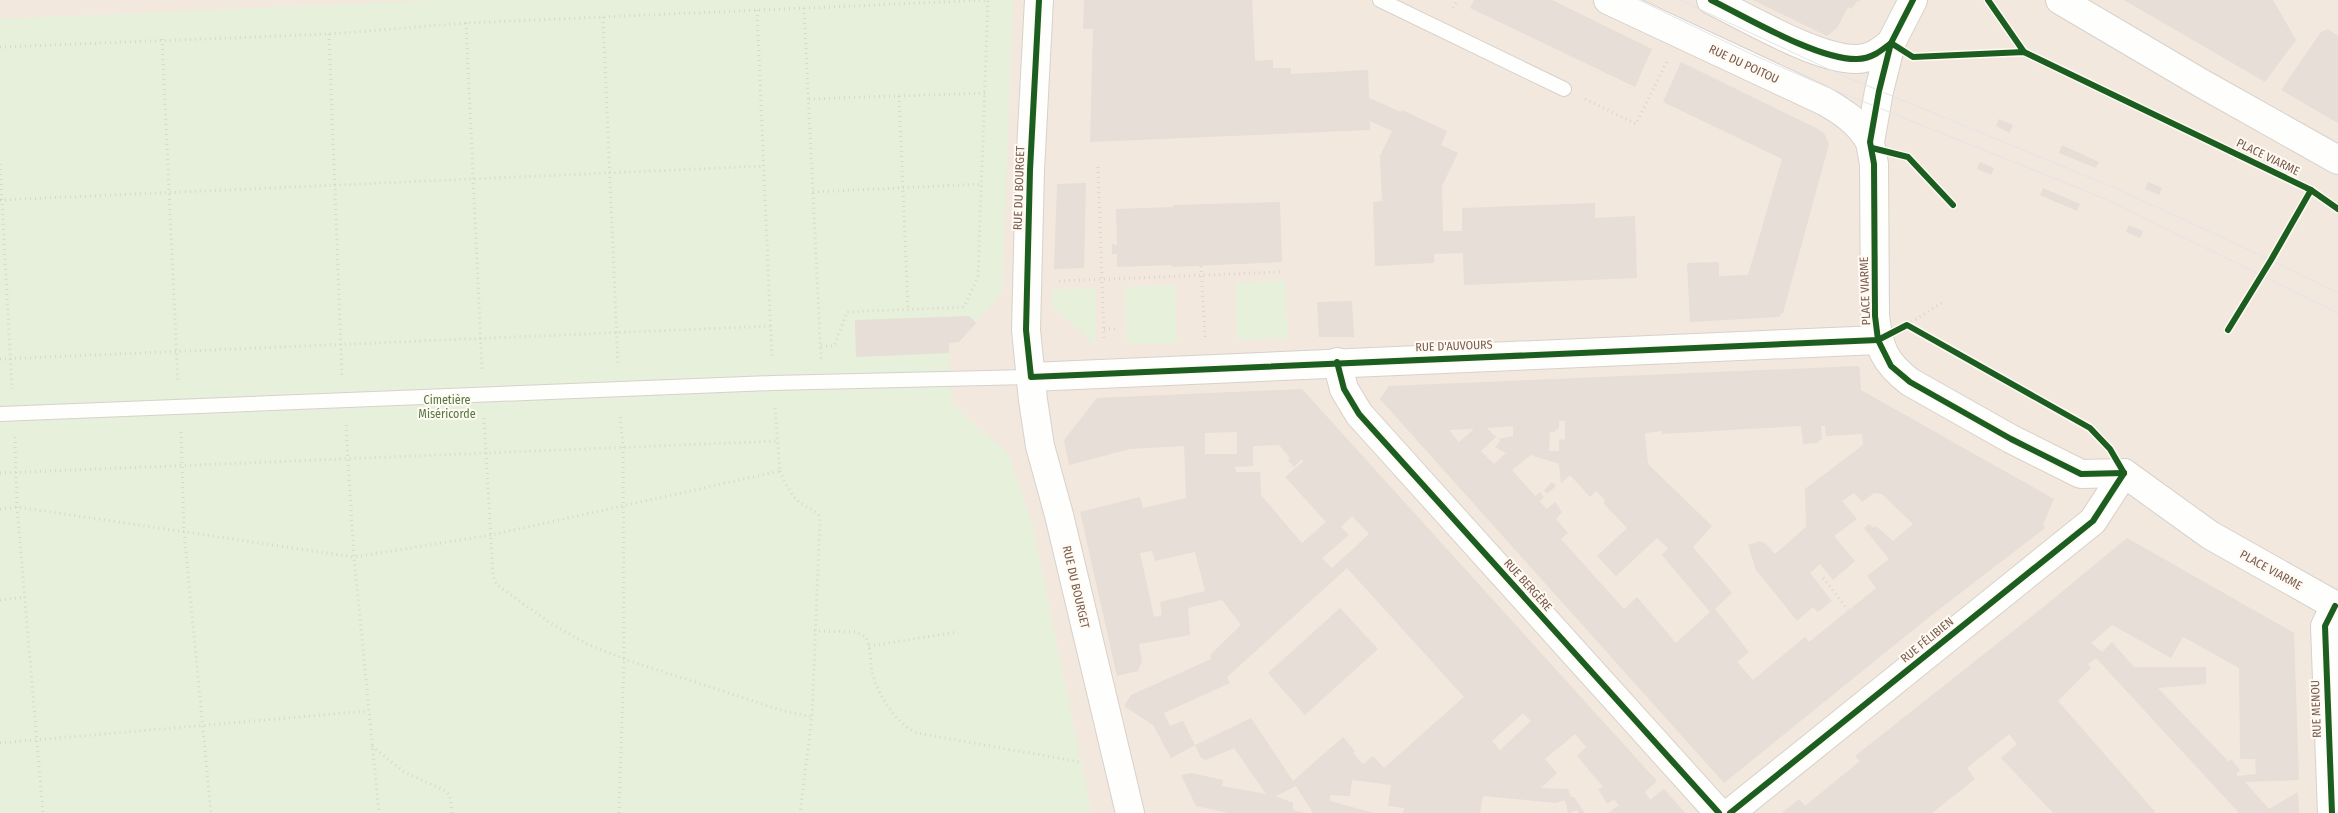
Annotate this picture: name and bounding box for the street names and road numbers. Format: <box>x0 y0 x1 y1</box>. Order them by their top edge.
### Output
street label: RUE DU POITOU <box>1707 42 1781 86</box>
street label: PLACE VIARME <box>2234 136 2302 178</box>
street label: RUE DU BOURGET <box>1011 145 1027 230</box>
street label: PLACE VIARME <box>1857 256 1873 326</box>
street label: RUE D'AUVOURS <box>1415 338 1493 354</box>
street label: RUE DU BOURGET <box>1060 544 1092 630</box>
street label: PLACE VIARME <box>2238 547 2305 593</box>
street label: RUE BERGÈRE <box>1501 555 1556 614</box>
street label: RUE FÉLIBIEN <box>1897 614 1956 666</box>
street label: RUE MENOU <box>2308 680 2324 738</box>

